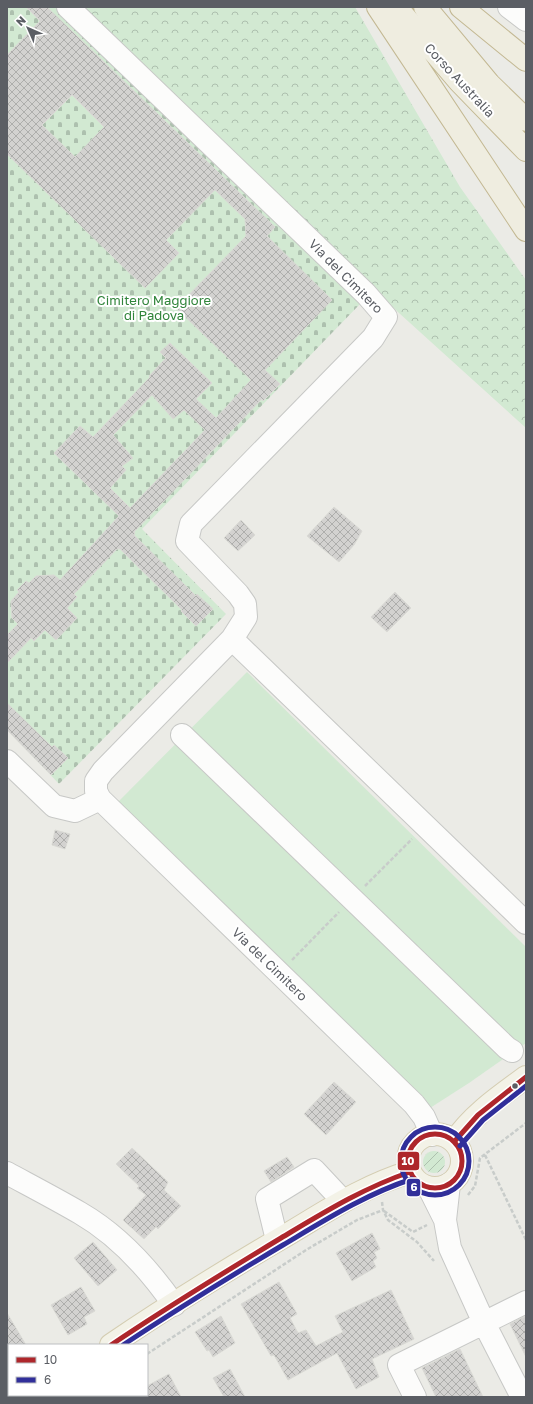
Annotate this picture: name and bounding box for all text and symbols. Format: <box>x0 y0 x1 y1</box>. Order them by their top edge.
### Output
north arrow <box>8 8 48 48</box>
text: N <box>13 13 28 28</box>
street label: Corso Australia <box>422 40 498 120</box>
street label: Via del Cimitero <box>306 236 387 317</box>
park label: Cimitero Maggiore di Padova <box>97 292 211 323</box>
street label: Via del Cimitero <box>229 924 311 1004</box>
unlabelled marker <box>510 1081 520 1091</box>
line badge: 10 <box>397 1151 420 1171</box>
text: 10 <box>402 1154 414 1167</box>
line badge: 6 <box>406 1178 421 1197</box>
text: 6 <box>411 1180 418 1193</box>
legend <box>8 1344 148 1396</box>
text: 10 <box>44 1352 57 1367</box>
text: 6 <box>44 1372 51 1387</box>

